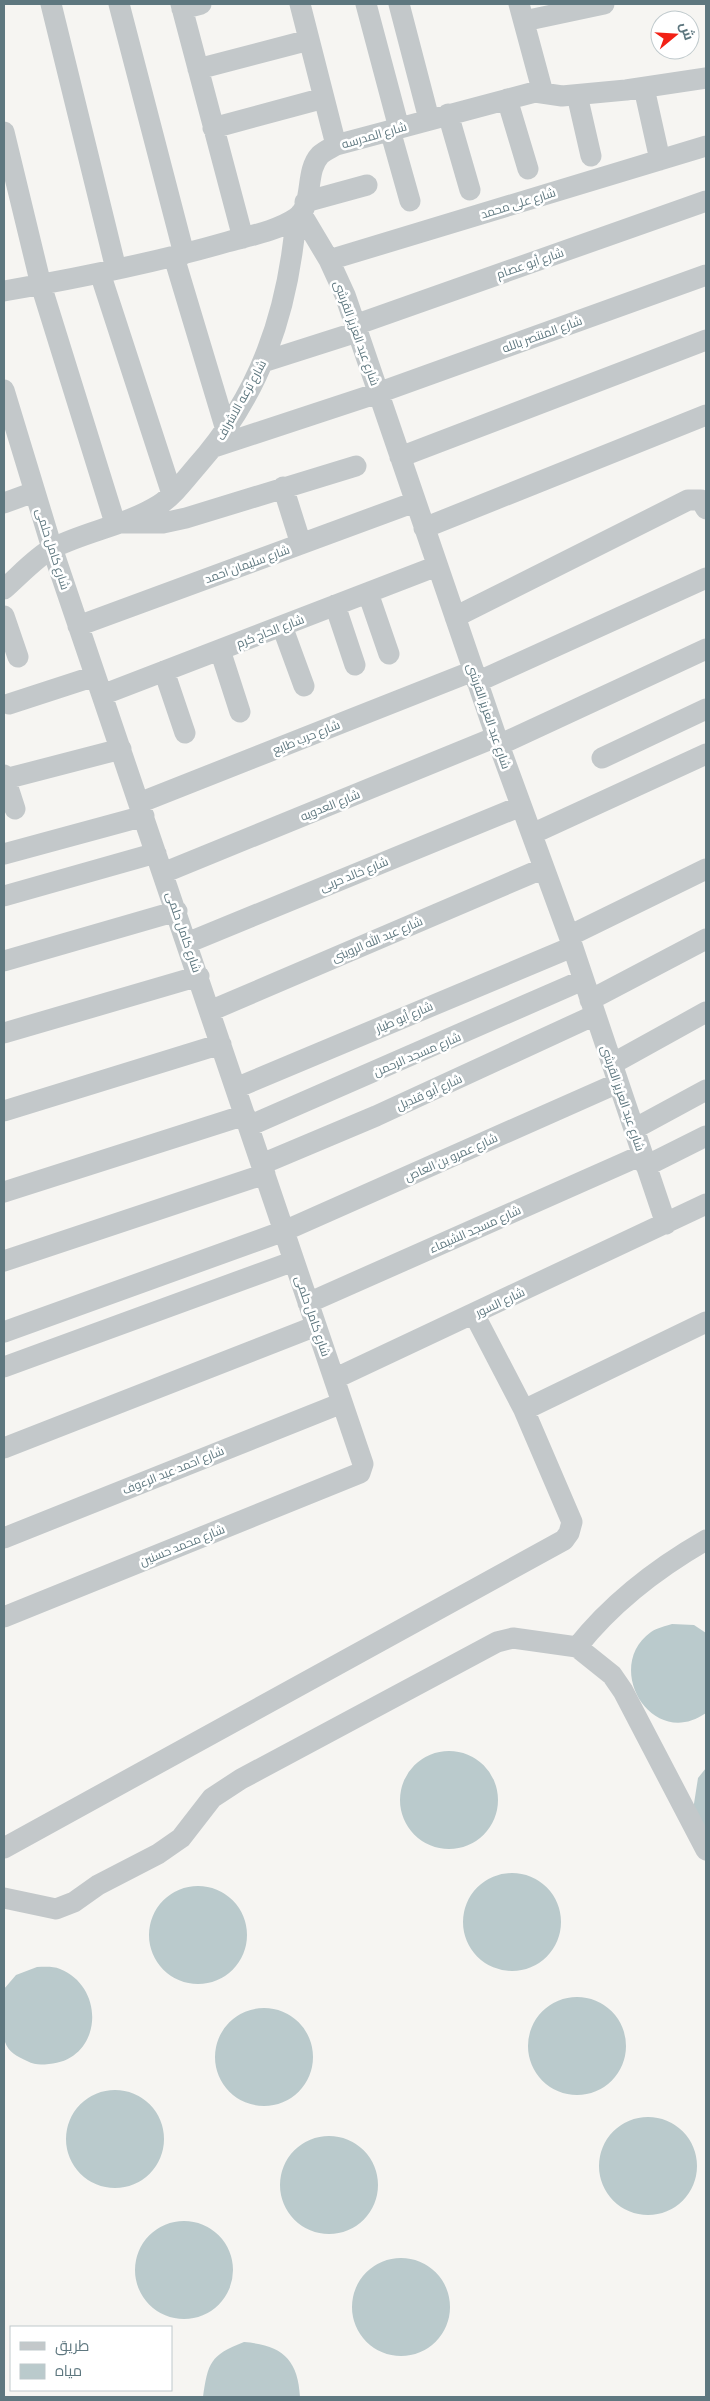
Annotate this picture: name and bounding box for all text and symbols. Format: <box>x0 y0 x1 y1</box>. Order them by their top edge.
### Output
north arrow <box>650 10 700 60</box>
text: ش <box>675 19 701 43</box>
street label: شارع المدرسه <box>339 117 409 153</box>
street label: شارع على محمد <box>478 183 558 223</box>
street label: شارع أبو عصام <box>494 243 566 283</box>
street label: شارع عبد العزيز القرشى <box>329 278 385 388</box>
street label: شارع المنتصر بالله <box>499 311 585 357</box>
street label: شارع ترعه الاشراف <box>211 356 271 444</box>
street label: شارع كامل حلمى <box>31 506 75 592</box>
street label: شارع سليمان احمد <box>202 540 292 588</box>
street label: شارع الحاج كرم <box>233 609 307 653</box>
street label: شارع عبد العزيز القرشى <box>462 660 516 772</box>
street label: شارع حرب طايع <box>269 715 343 759</box>
street label: شارع العدويه <box>297 784 363 826</box>
street label: شارع خالد حربى <box>317 852 391 896</box>
street label: شارع كامل حلمى <box>161 889 207 975</box>
street label: شارع عبد الله الروينى <box>329 911 426 967</box>
street label: شارع أبو طيار <box>371 996 436 1038</box>
street label: شارع مسجد الرحمن <box>370 1027 464 1081</box>
street label: شارع عبد العزيز القرشى <box>596 1042 650 1154</box>
street label: شارع أبو قنديل <box>393 1069 465 1115</box>
street label: شارع عمرو بن العاص <box>401 1128 501 1186</box>
street label: شارع مسجد الشيماء <box>426 1200 524 1258</box>
street label: شارع كامل حلمى <box>290 1273 336 1359</box>
street label: شارع السور <box>471 1282 528 1322</box>
street label: شارع احمد عبد الرءوف <box>119 1441 227 1499</box>
street label: شارع محمد حسنين <box>137 1519 228 1571</box>
legend <box>10 2326 172 2391</box>
text: طريق <box>55 2334 89 2357</box>
text: مياه <box>55 2359 82 2382</box>

